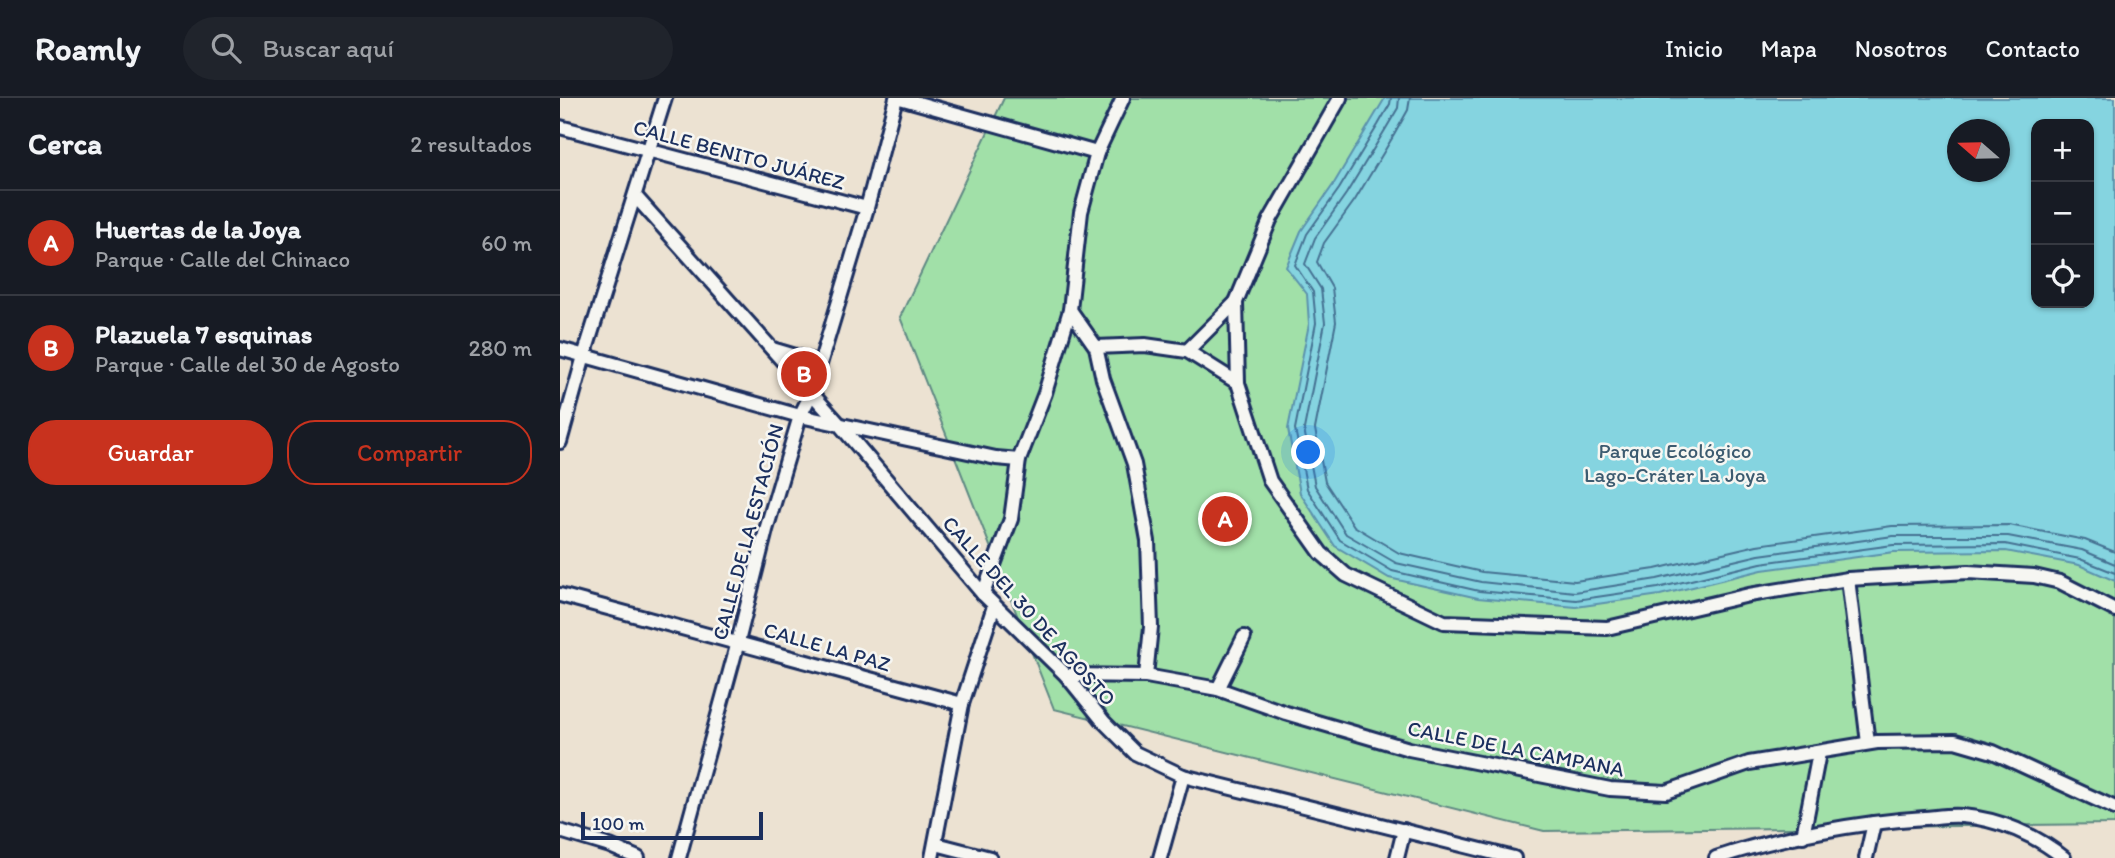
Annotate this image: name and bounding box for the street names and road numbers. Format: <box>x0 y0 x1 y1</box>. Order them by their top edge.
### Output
street label: CALLE BENITO JUÁREZ <box>631 114 848 195</box>
street label: CALLE DE LA ESTACIÓN <box>707 421 788 643</box>
street label: CALLE DEL 30 DE AGOSTO <box>938 511 1121 711</box>
street label: CALLE LA PAZ <box>761 616 893 677</box>
street label: CALLE DE LA CAMPANA <box>1406 715 1627 782</box>

